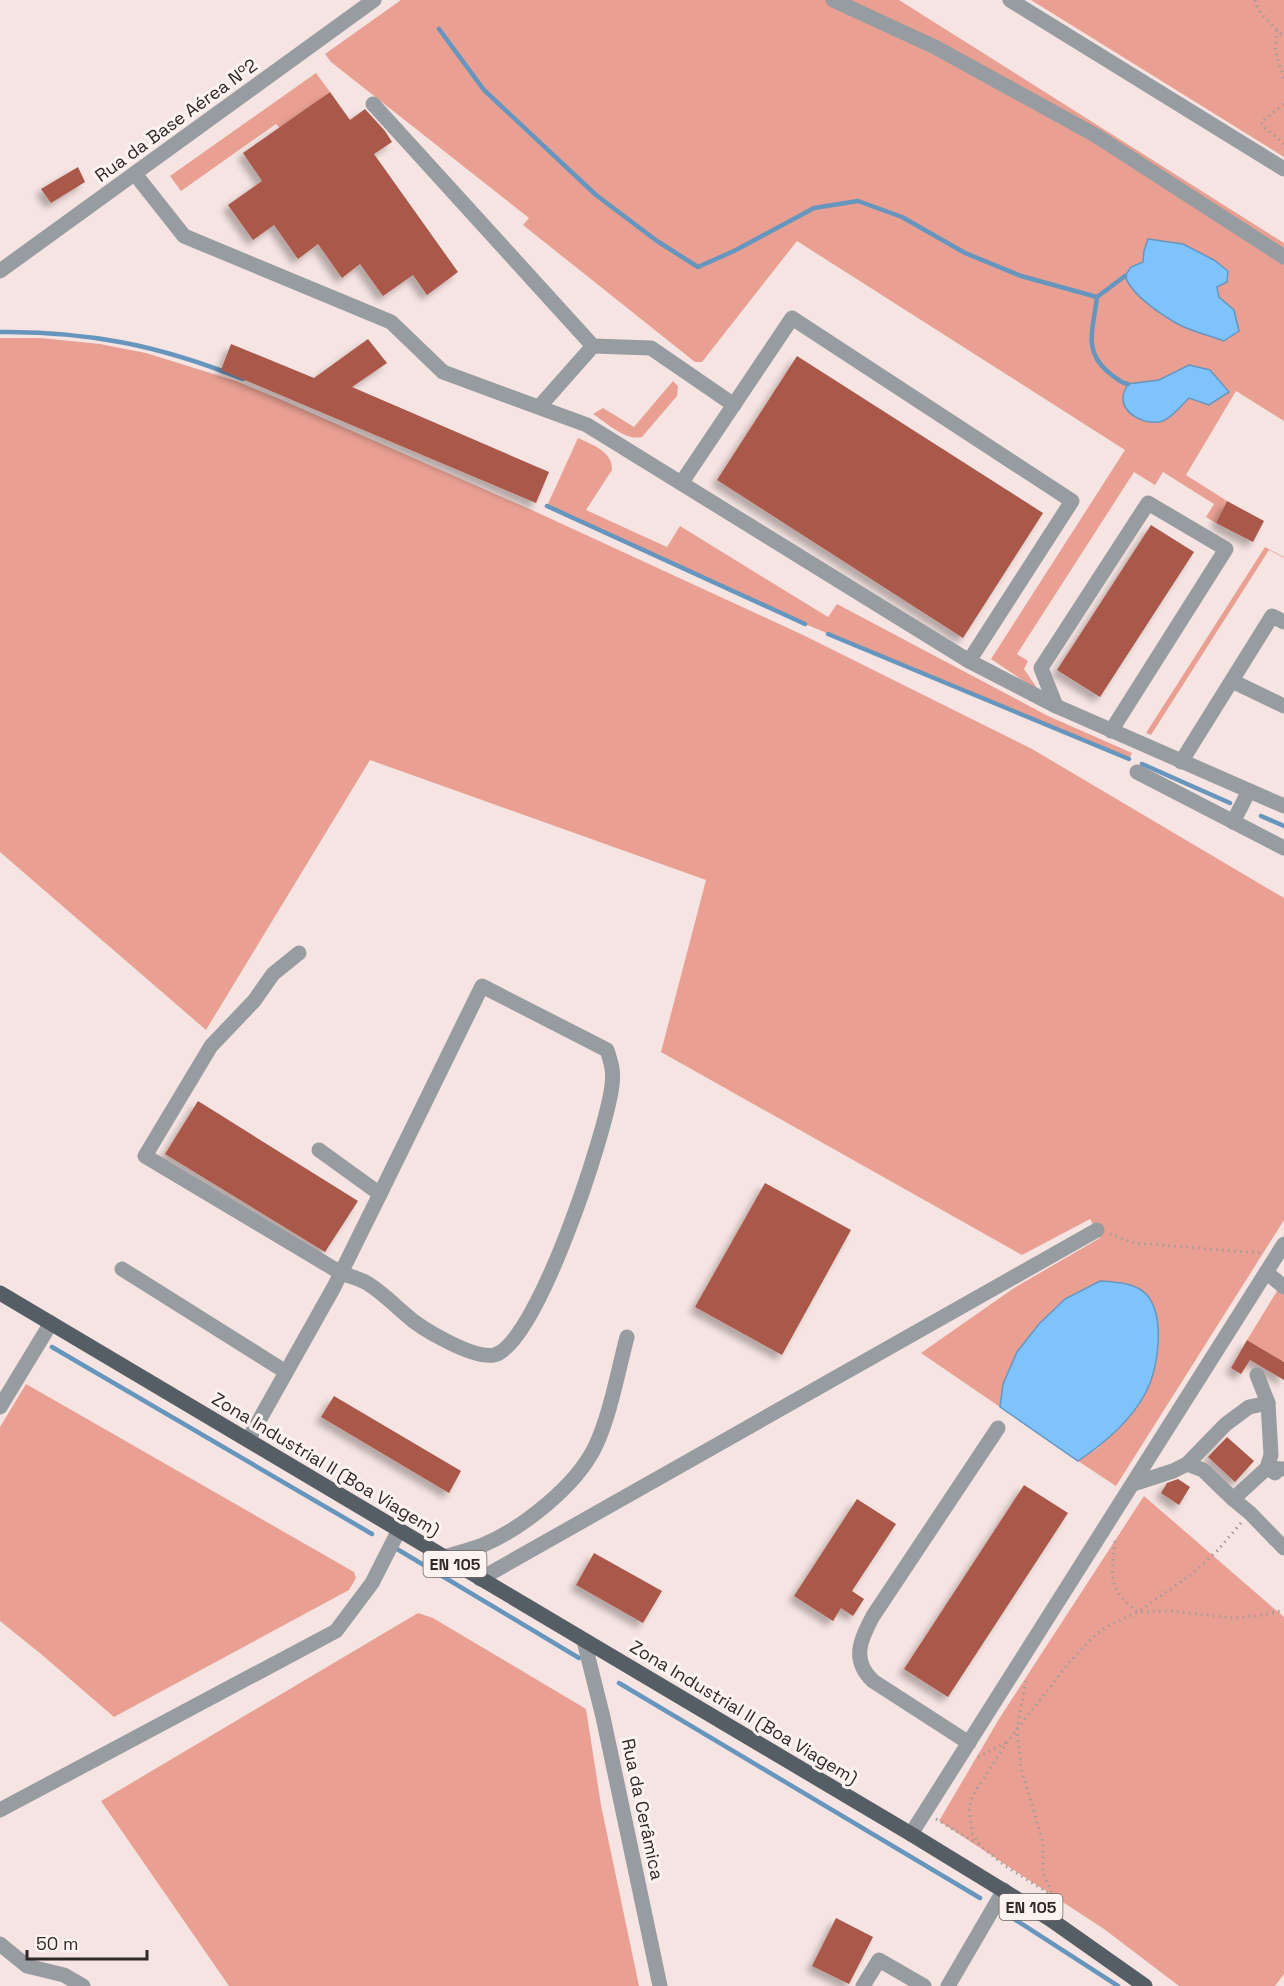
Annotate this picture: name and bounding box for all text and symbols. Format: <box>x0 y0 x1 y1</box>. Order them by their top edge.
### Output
street label: Rua da Base Aérea Nº2 <box>90 53 262 187</box>
street label: Zona Industrial II (Boa Viagem) <box>208 1387 444 1541</box>
road number: EN 105 <box>424 1551 486 1577</box>
street label: Zona Industrial II (Boa Viagem) <box>626 1635 862 1789</box>
street label: Rua da Cerâmica <box>617 1736 669 1882</box>
road number: EN 105 <box>1000 1894 1062 1920</box>
scale bar <box>27 1923 147 1961</box>
text: 50 m <box>36 1932 78 1955</box>

